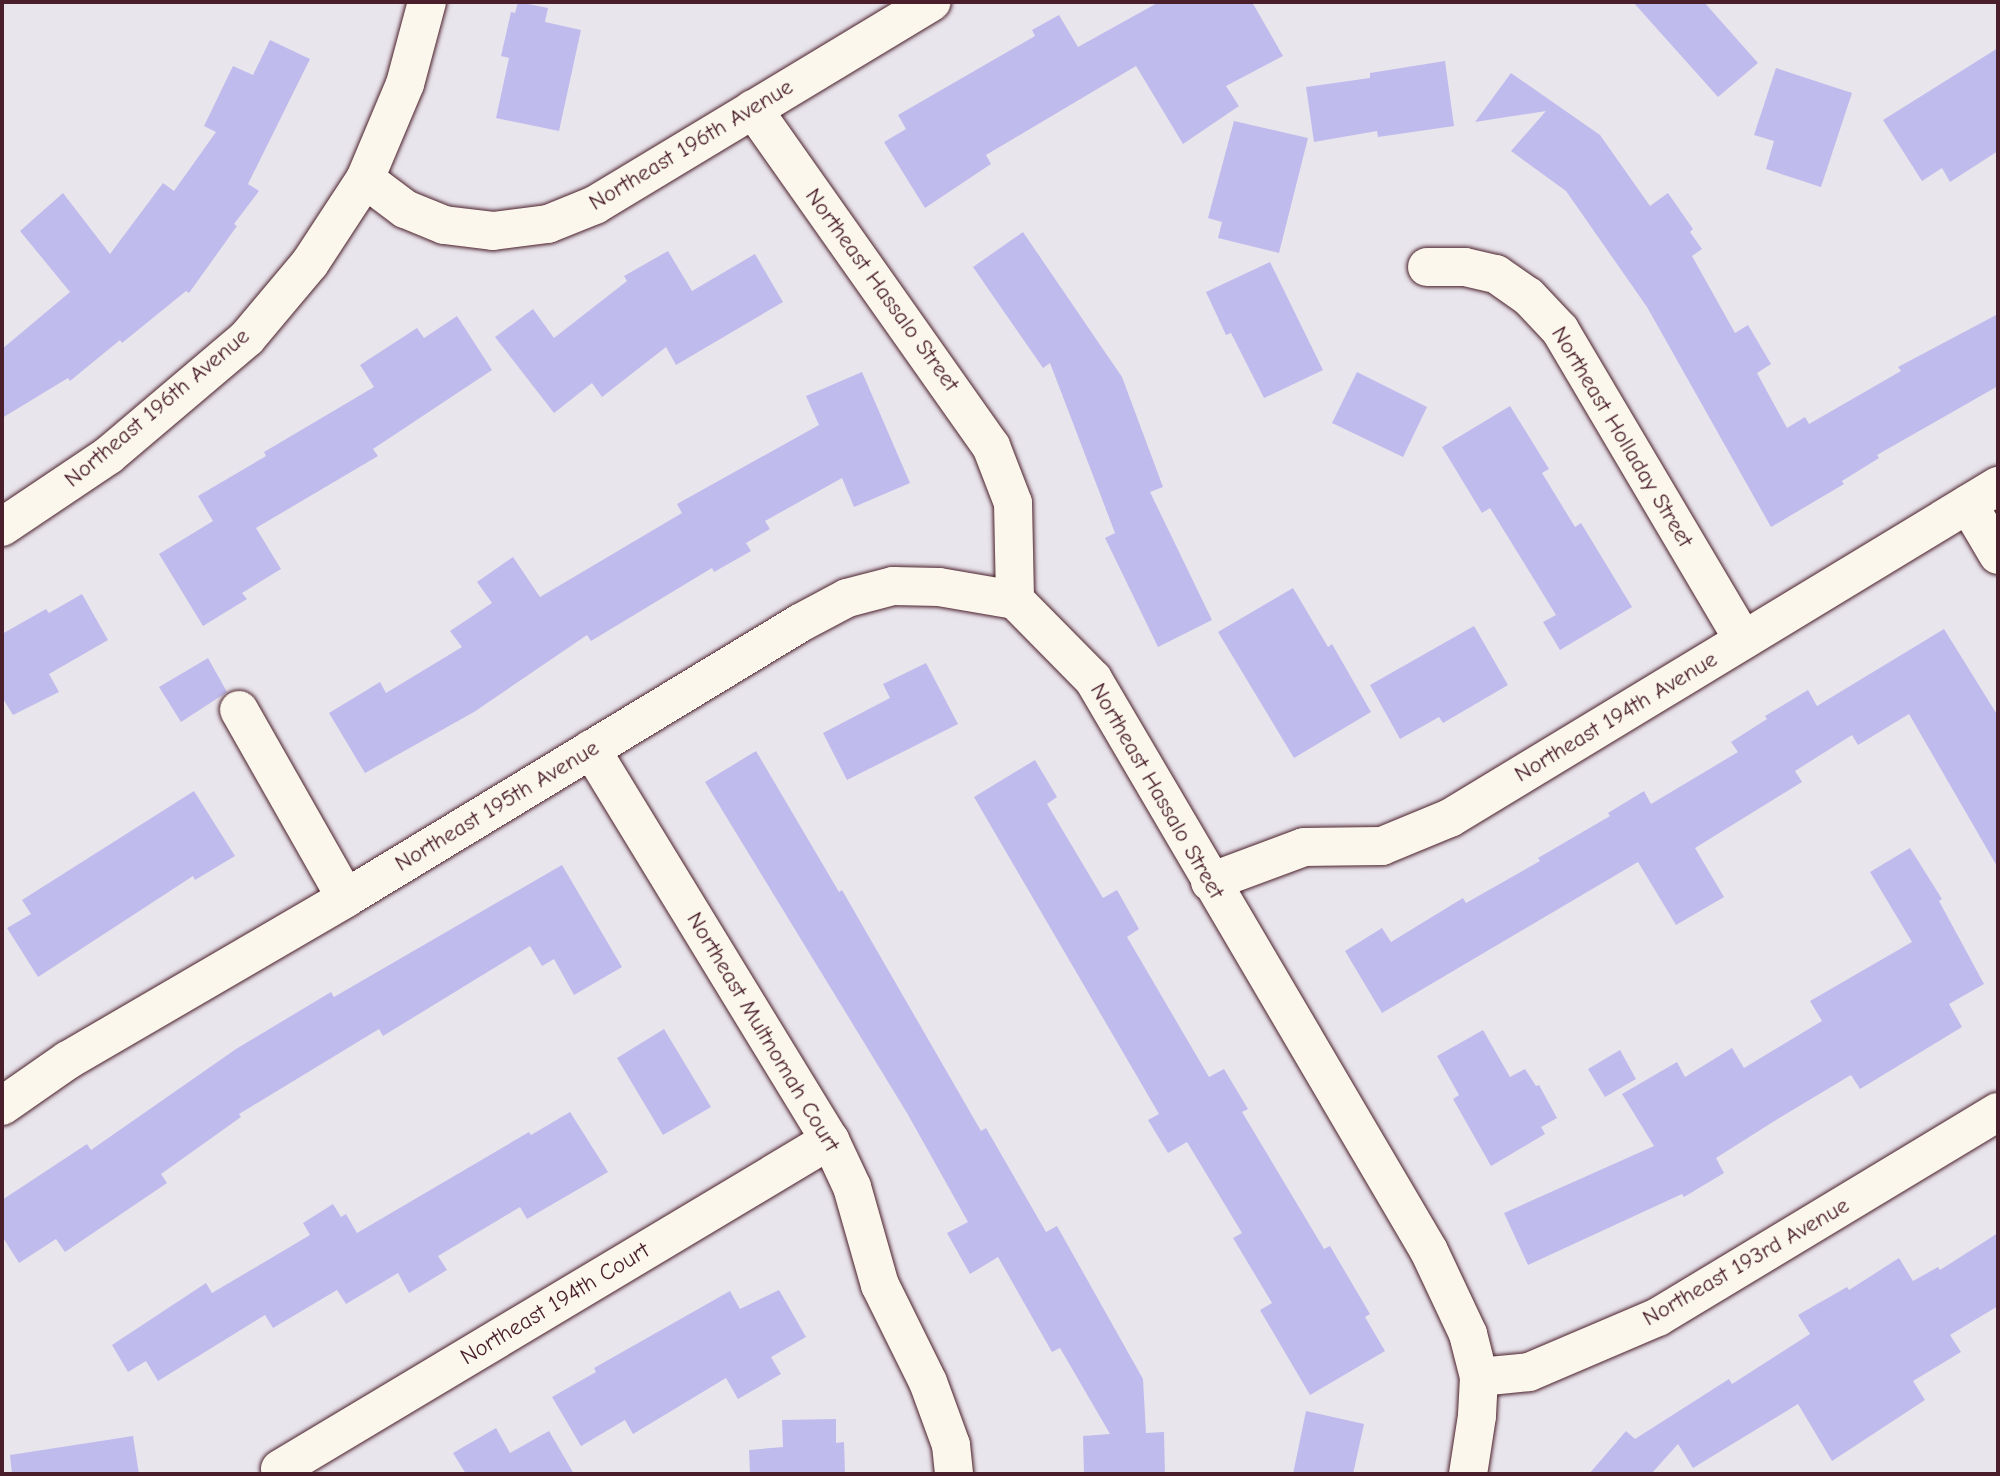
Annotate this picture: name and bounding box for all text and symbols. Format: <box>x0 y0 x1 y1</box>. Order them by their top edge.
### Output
street label: Northeast 196th Avenue <box>584 73 798 217</box>
street label: Northeast Hassalo Street <box>799 183 965 397</box>
street label: Northeast Holladay Street <box>1545 322 1699 552</box>
street label: Northeast 196th Avenue <box>59 323 255 493</box>
street label: Northeast 194th Avenue <box>1510 646 1722 788</box>
street label: Northeast Hassalo Street <box>1084 678 1230 904</box>
street label: Northeast 195th Avenue <box>390 734 604 878</box>
street label: Northeast Multnomah Court <box>680 907 846 1157</box>
street label: Northeast 193rd Avenue <box>1638 1192 1854 1332</box>
street label: Northeast 194th Court <box>456 1237 654 1371</box>

